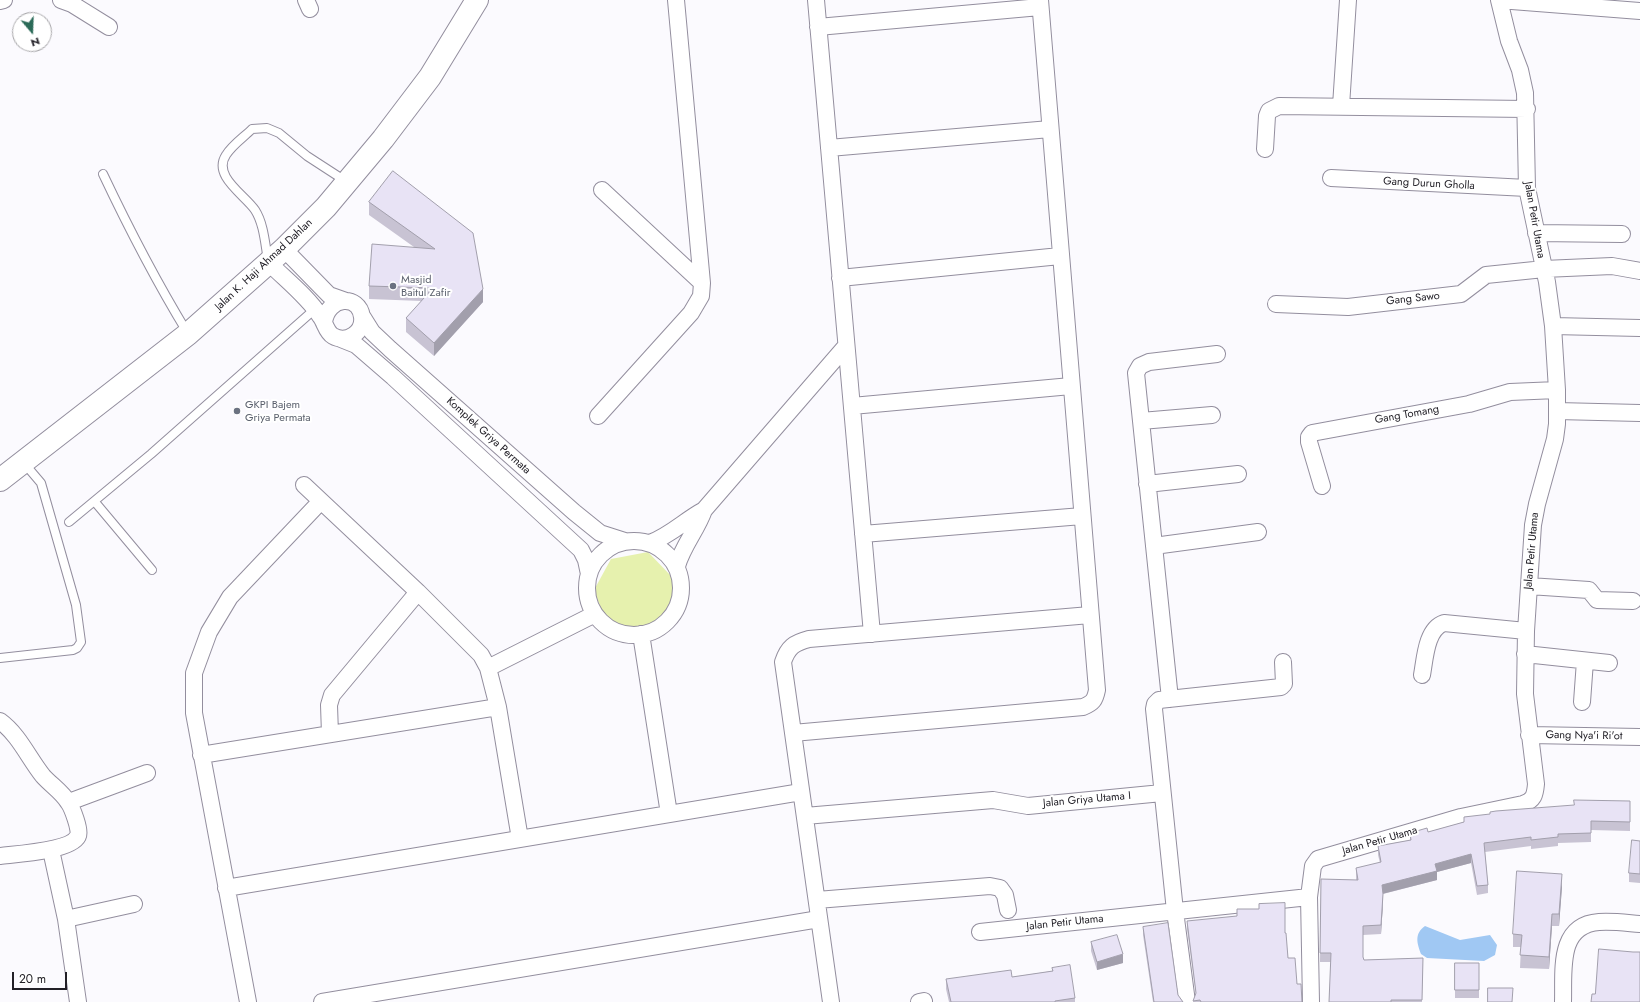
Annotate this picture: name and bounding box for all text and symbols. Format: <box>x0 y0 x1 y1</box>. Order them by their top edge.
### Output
north arrow <box>12 12 52 52</box>
text: N <box>29 33 42 51</box>
street label: Gang Durun Gholla <box>1383 175 1475 193</box>
street label: Jalan Petir Utama <box>1521 181 1547 259</box>
street label: Jalan K. Haji Ahmad Dahlan <box>213 216 315 314</box>
place label: Masjid Baitul Zafir <box>401 273 451 299</box>
marker: Masjid Baitul Zafir <box>388 281 398 291</box>
street label: Gang Sawo <box>1386 290 1440 308</box>
street label: Komplek Griya Permata <box>443 395 533 477</box>
place label: GKPI Bajem Griya Permata <box>245 398 311 424</box>
street label: Gang Tomang <box>1374 403 1440 427</box>
marker: GKPI Bajem Griya Permata <box>232 406 242 416</box>
street label: Jalan Petir Utama <box>1522 512 1542 590</box>
street label: Gang Nya'i Ri'ot <box>1545 729 1623 743</box>
street label: Jalan Griya Utama I <box>1043 790 1131 810</box>
street label: Jalan Petir Utama <box>1341 824 1419 858</box>
street label: Jalan Petir Utama <box>1026 912 1104 934</box>
scale bar <box>14 964 69 990</box>
text: 20 m <box>19 970 46 988</box>

